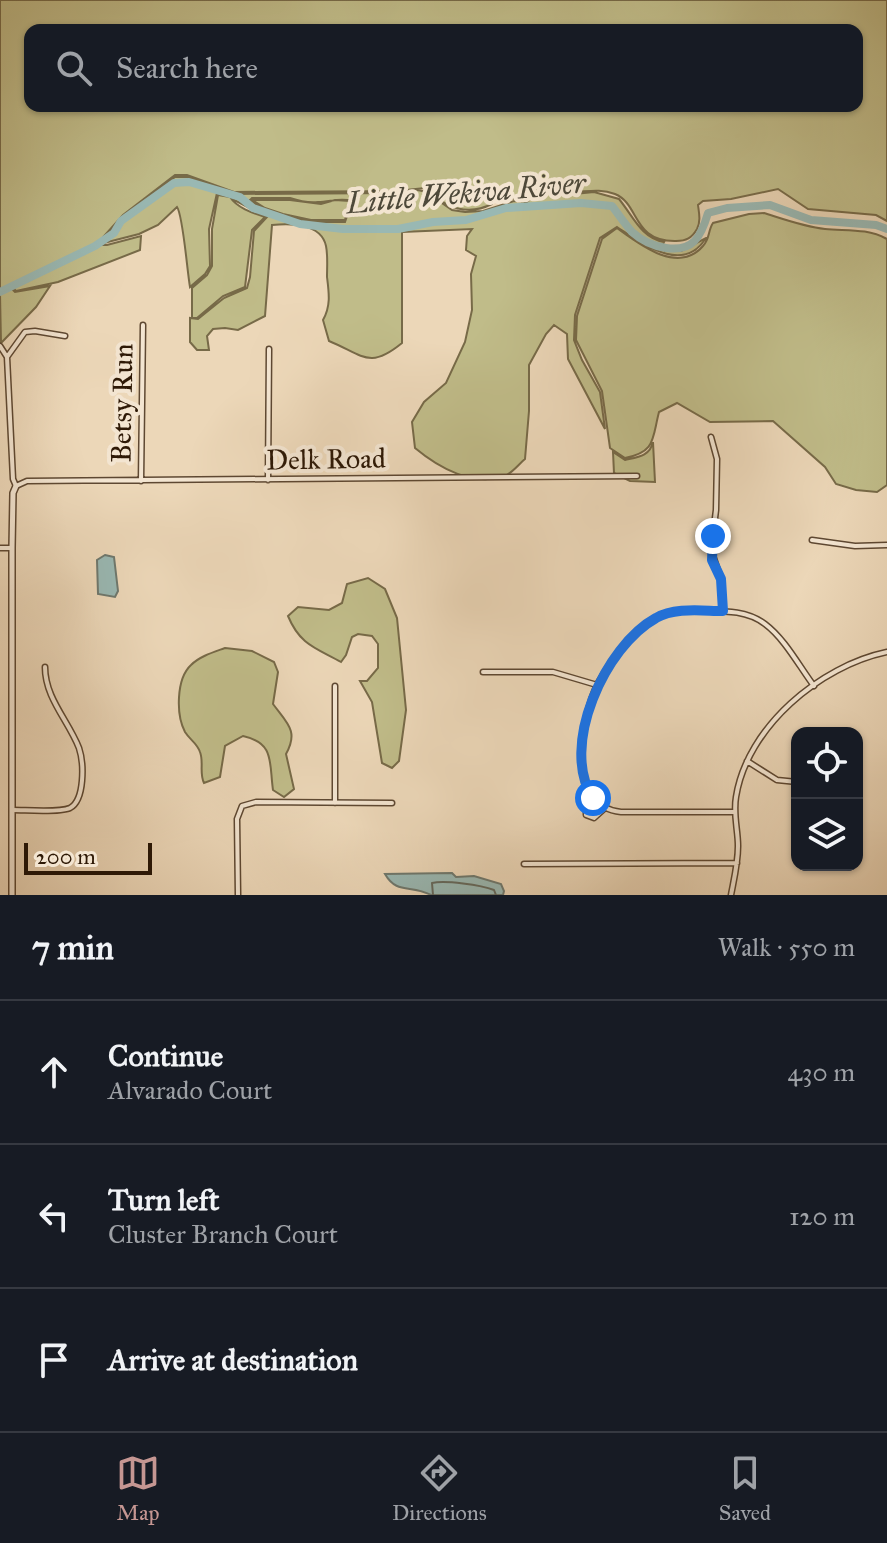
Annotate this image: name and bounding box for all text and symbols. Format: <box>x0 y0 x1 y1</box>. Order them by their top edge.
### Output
search box <box>24 24 863 112</box>
icon: search <box>52 46 96 90</box>
text: Search here <box>116 50 258 86</box>
water label: Little Wekiva River <box>343 164 589 222</box>
street label: Betsy Run <box>103 343 141 463</box>
street label: Delk Road <box>266 440 386 478</box>
route end <box>695 518 731 554</box>
map controls <box>791 727 863 871</box>
button: locate <box>791 727 863 799</box>
route start <box>575 780 611 816</box>
button: layers <box>791 799 863 871</box>
scale bar <box>24 839 152 875</box>
text: 200 m <box>36 843 96 870</box>
text: 7 min <box>32 927 114 968</box>
text: Walk · 550 m <box>718 931 855 963</box>
text: Continue <box>108 1038 223 1074</box>
icon: ahead <box>32 1050 76 1094</box>
text: 430 m <box>788 1056 855 1088</box>
text: Alvarado Court <box>108 1074 272 1106</box>
text: Turn left <box>108 1182 219 1218</box>
icon: left <box>32 1194 76 1238</box>
text: 120 m <box>789 1200 855 1232</box>
text: Cluster Branch Court <box>108 1218 338 1250</box>
icon: arrive <box>32 1338 76 1382</box>
text: Arrive at destination <box>108 1342 358 1378</box>
tab: Map <box>116 1451 160 1526</box>
tab: Directions <box>392 1451 487 1526</box>
tab: Saved <box>719 1451 771 1526</box>

